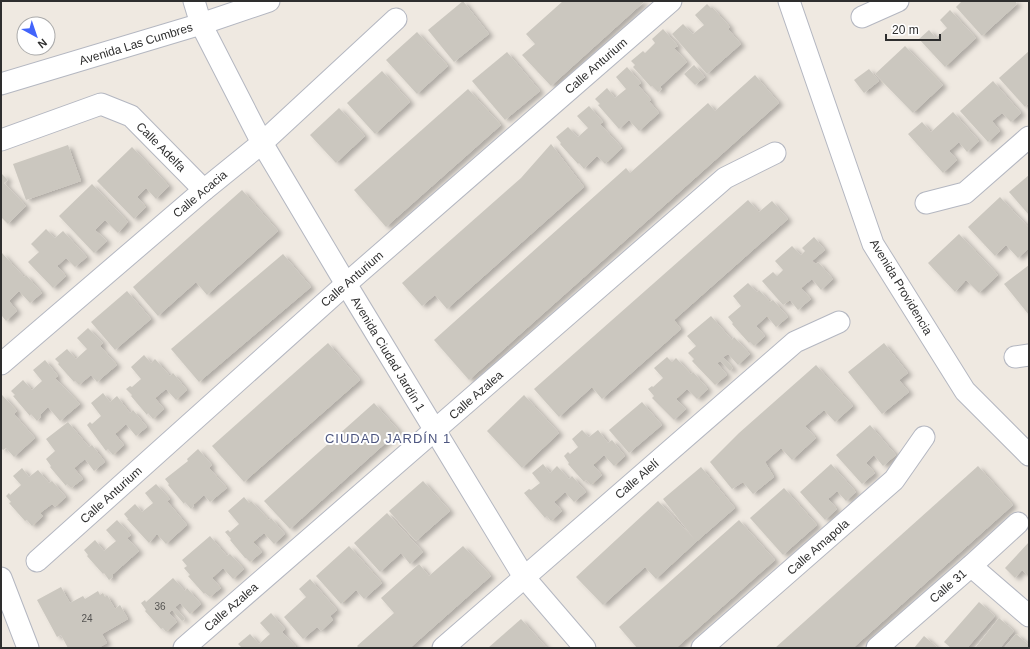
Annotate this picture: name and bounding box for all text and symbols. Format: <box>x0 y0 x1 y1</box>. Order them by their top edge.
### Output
north arrow <box>16 16 56 56</box>
scale bar <box>886 16 940 42</box>
street label: Avenida Las Cumbres <box>78 20 194 68</box>
text: 20 m <box>892 23 919 37</box>
street label: Calle Anturium <box>562 35 630 97</box>
text: N <box>35 37 49 51</box>
street label: Calle Adelfa <box>133 119 189 175</box>
street label: Calle Acacia <box>170 167 230 221</box>
street label: Avenida Providencia <box>867 237 935 338</box>
street label: Calle Anturium <box>318 248 386 310</box>
street label: Avenida Ciudad Jardín 1 <box>348 294 428 414</box>
street label: Calle Azalea <box>446 368 506 422</box>
district label: CIUDAD JARDÍN 1 <box>325 431 451 446</box>
street label: Calle Alelí <box>612 456 662 502</box>
street label: Calle Anturium <box>77 464 145 526</box>
street label: Calle Amapola <box>784 516 852 578</box>
street label: Calle 31 <box>927 566 969 606</box>
street label: Calle Azalea <box>201 580 261 634</box>
house number: 36 <box>154 601 166 612</box>
house number: 24 <box>81 613 93 624</box>

